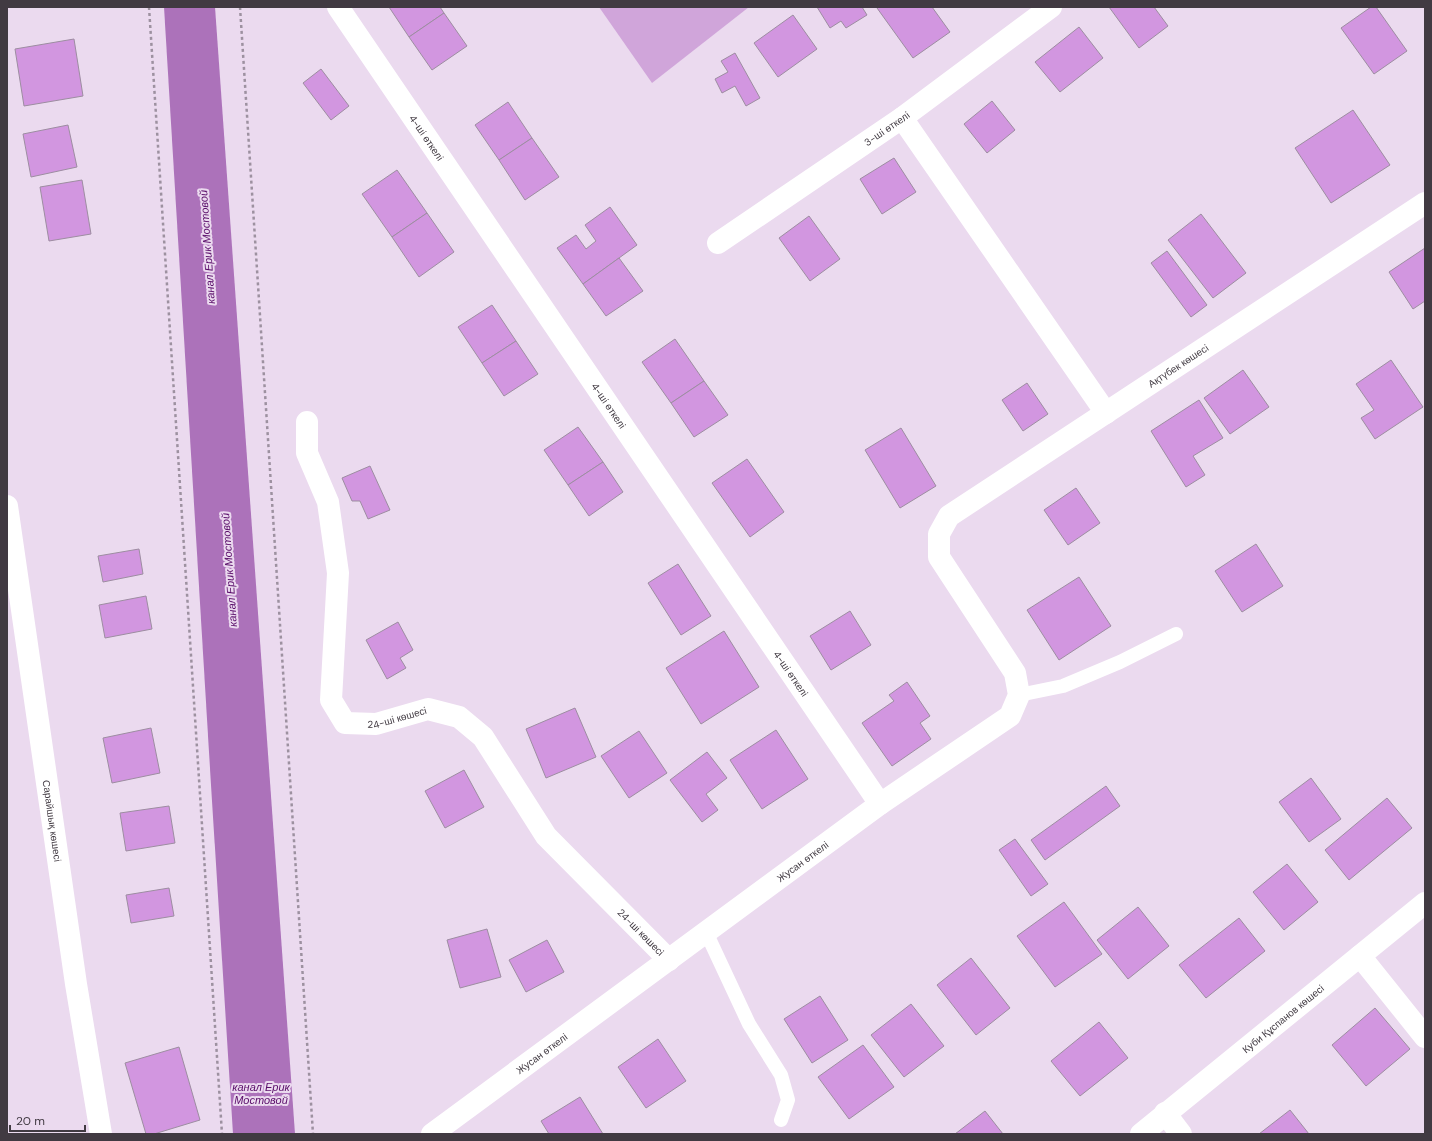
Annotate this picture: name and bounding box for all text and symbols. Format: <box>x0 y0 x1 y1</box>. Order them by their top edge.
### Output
street label: 3-шi өткелi <box>862 108 912 149</box>
street label: 4-шi өткелi <box>406 112 447 163</box>
water label: канал Ерик Мостовой <box>196 190 218 304</box>
street label: Ақтүбек көшесi <box>1146 341 1211 390</box>
street label: 4-шi өткелi <box>588 380 629 431</box>
water label: канал Ерик Мостовой <box>218 513 240 627</box>
street label: 4-шi өткелi <box>771 648 811 699</box>
street label: 24-ші көшесi <box>367 704 428 732</box>
street label: Сарайшық көшесі <box>40 779 64 863</box>
street label: Жусан өткелі <box>774 838 831 885</box>
street label: 24-ші көшесi <box>615 906 667 959</box>
street label: Куби Құспанов көшесi <box>1240 982 1327 1056</box>
street label: Жусан өткелі <box>513 1030 570 1077</box>
water label: канал Ерик Мостовой <box>232 1080 291 1107</box>
scale bar <box>10 1107 85 1133</box>
text: 20 m <box>16 1113 45 1129</box>

